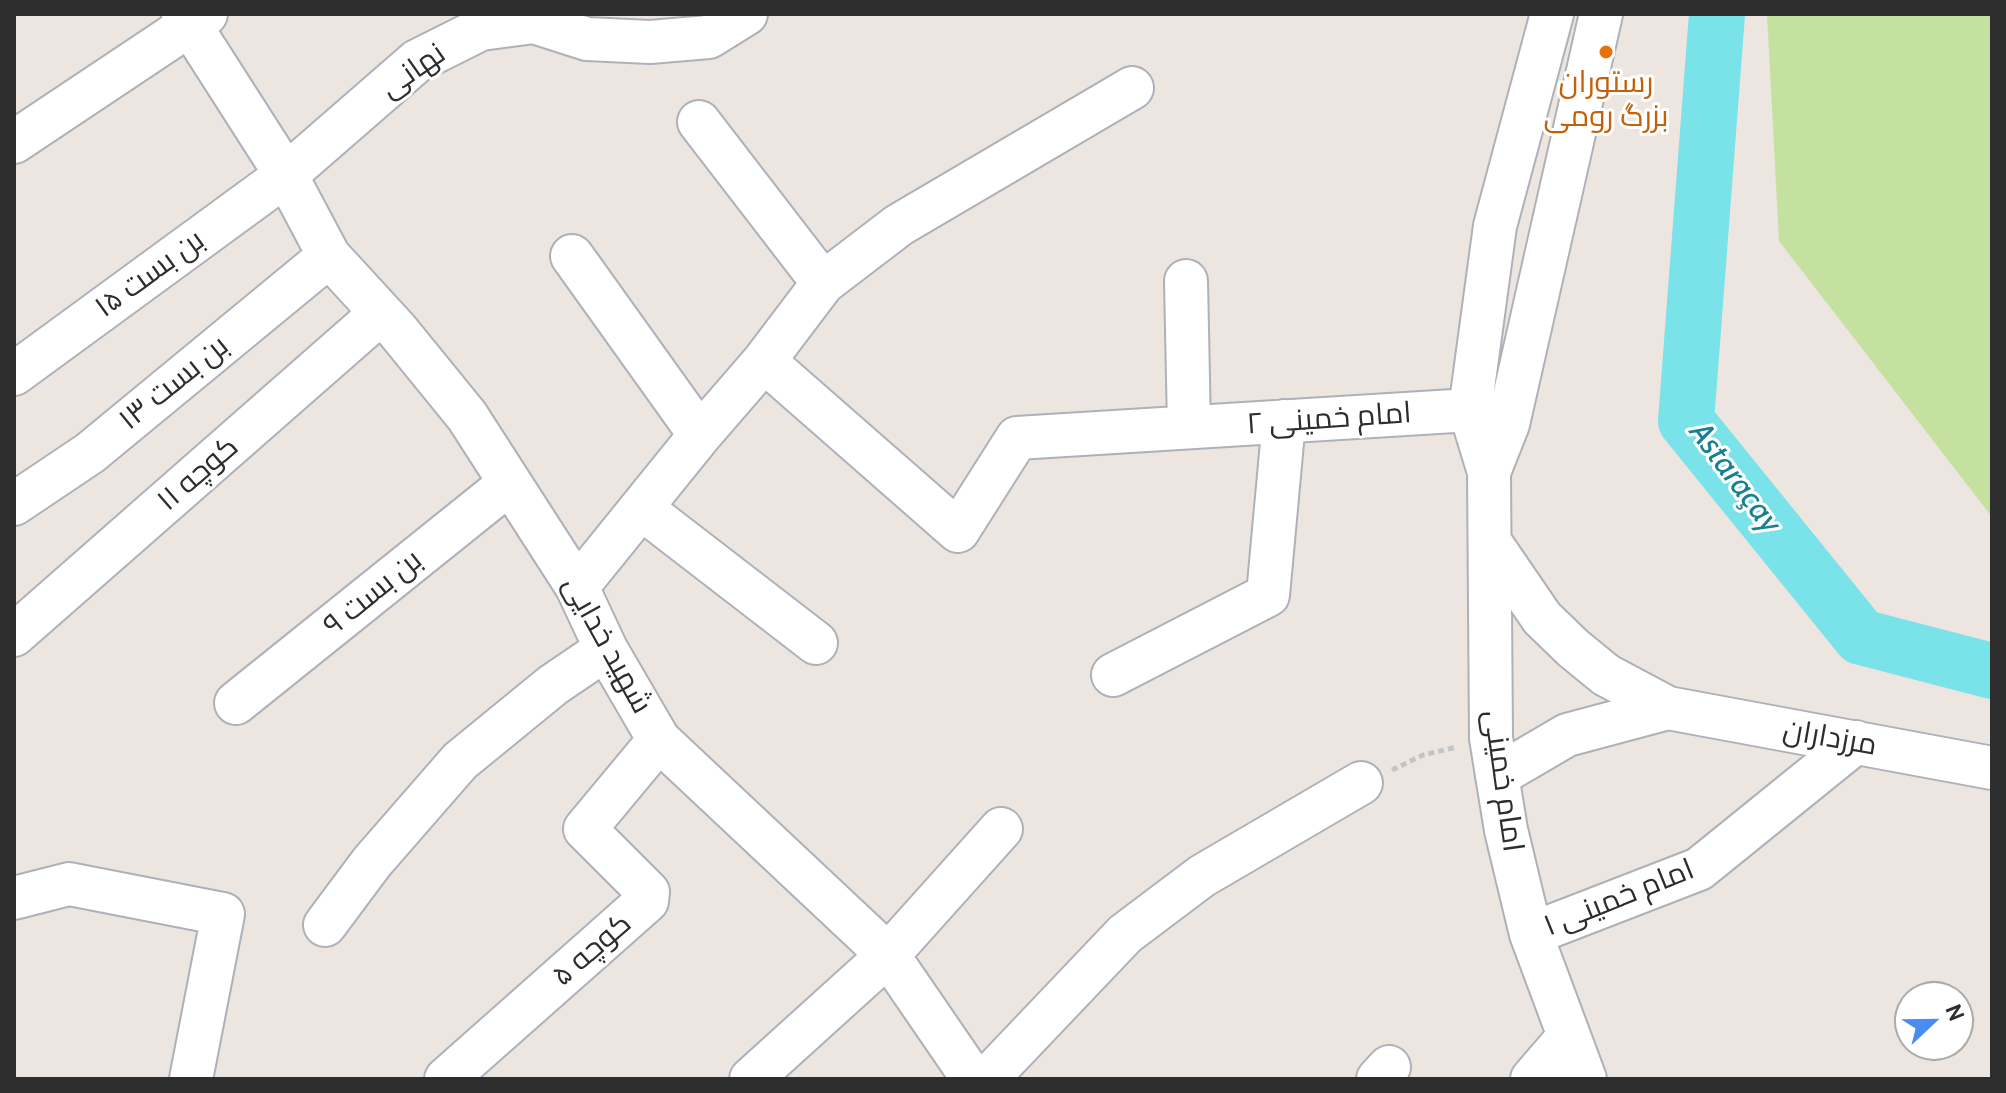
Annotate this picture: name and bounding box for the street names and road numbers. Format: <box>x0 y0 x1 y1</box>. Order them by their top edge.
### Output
street label: نهانی <box>374 36 452 106</box>
street label: بن بست ۱۵ <box>88 222 212 326</box>
street label: بن بست ۱۳ <box>112 328 236 438</box>
street label: امام خمینی ۲ <box>1245 395 1413 443</box>
street label: کوچه ۱۱ <box>150 429 246 519</box>
street label: بن بست ۹ <box>316 542 430 644</box>
street label: شهید خدایی <box>555 570 659 720</box>
street label: امام خمینی <box>1475 708 1531 854</box>
street label: مرزداران <box>1780 712 1880 764</box>
street label: امام خمینی ۱ <box>1539 852 1699 944</box>
street label: کوچه ۵ <box>545 906 639 994</box>

